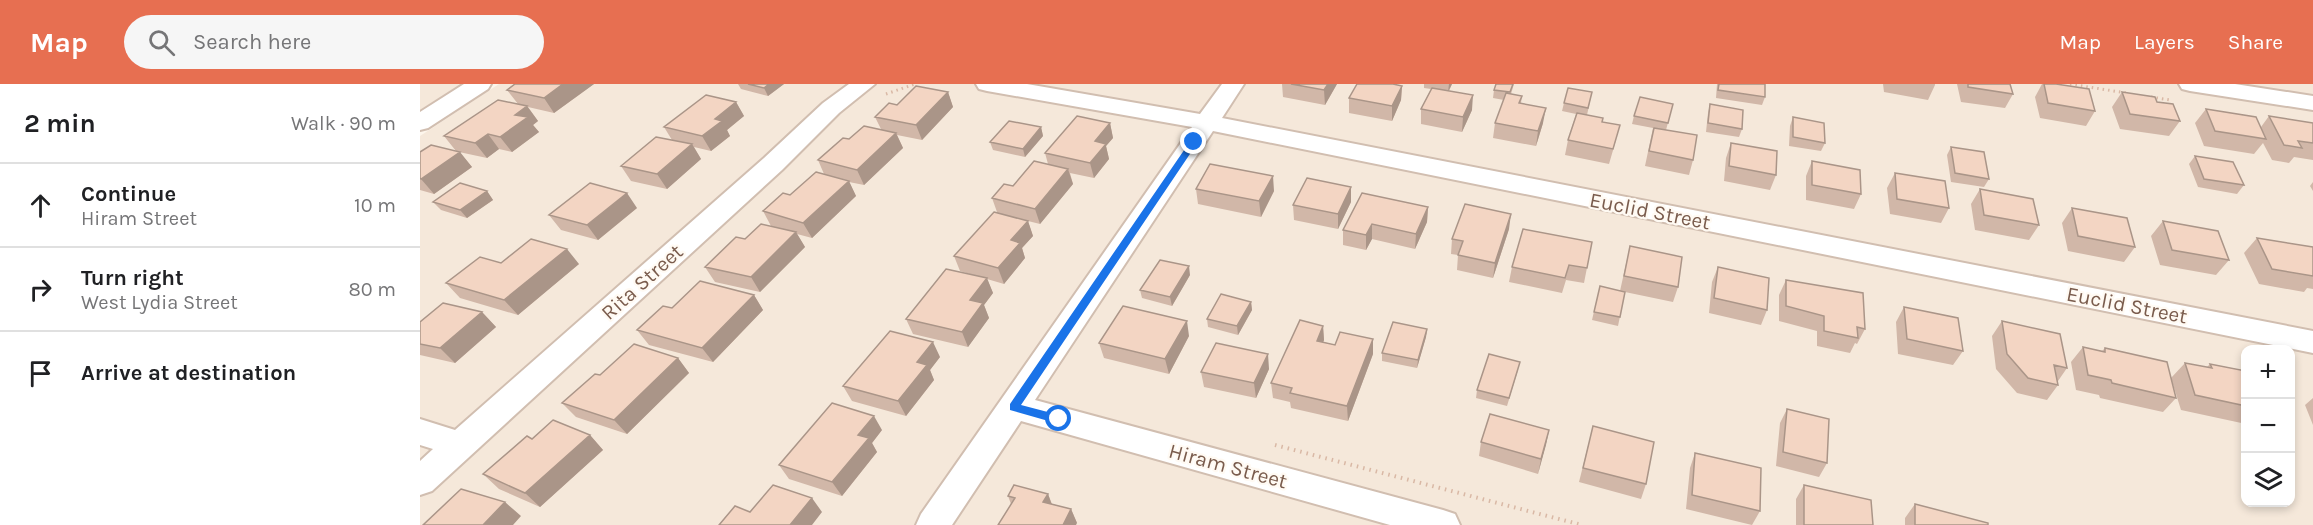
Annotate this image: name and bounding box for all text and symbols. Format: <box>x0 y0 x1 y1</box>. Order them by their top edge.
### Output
search box <box>124 15 544 69</box>
text: Map <box>30 26 88 59</box>
icon: search <box>145 26 178 59</box>
text: Search here <box>193 29 311 55</box>
text: Map <box>2059 30 2101 54</box>
text: Layers <box>2134 30 2195 54</box>
text: Share <box>2228 30 2283 54</box>
text: 2 min <box>24 108 96 139</box>
text: Walk · 90 m <box>291 112 396 135</box>
route end <box>1180 128 1206 154</box>
text: Continue <box>81 181 176 207</box>
street label: Euclid Street <box>1588 188 1713 234</box>
icon: ahead <box>24 189 57 222</box>
text: 10 m <box>354 194 396 217</box>
text: Hiram Street <box>81 207 197 230</box>
street label: Rita Street <box>596 239 688 325</box>
text: Turn right <box>81 265 184 291</box>
icon: right <box>24 273 57 306</box>
text: 80 m <box>348 278 396 301</box>
street label: Euclid Street <box>2065 282 2190 328</box>
text: West Lydia Street <box>81 291 238 314</box>
map controls <box>2241 345 2295 507</box>
button: + <box>2241 345 2295 399</box>
icon: arrive <box>24 357 57 390</box>
text: Arrive at destination <box>81 360 296 386</box>
button: − <box>2241 399 2295 453</box>
route start <box>1045 405 1071 431</box>
street label: Hiram Street <box>1166 439 1290 493</box>
button: layers <box>2241 453 2295 507</box>

